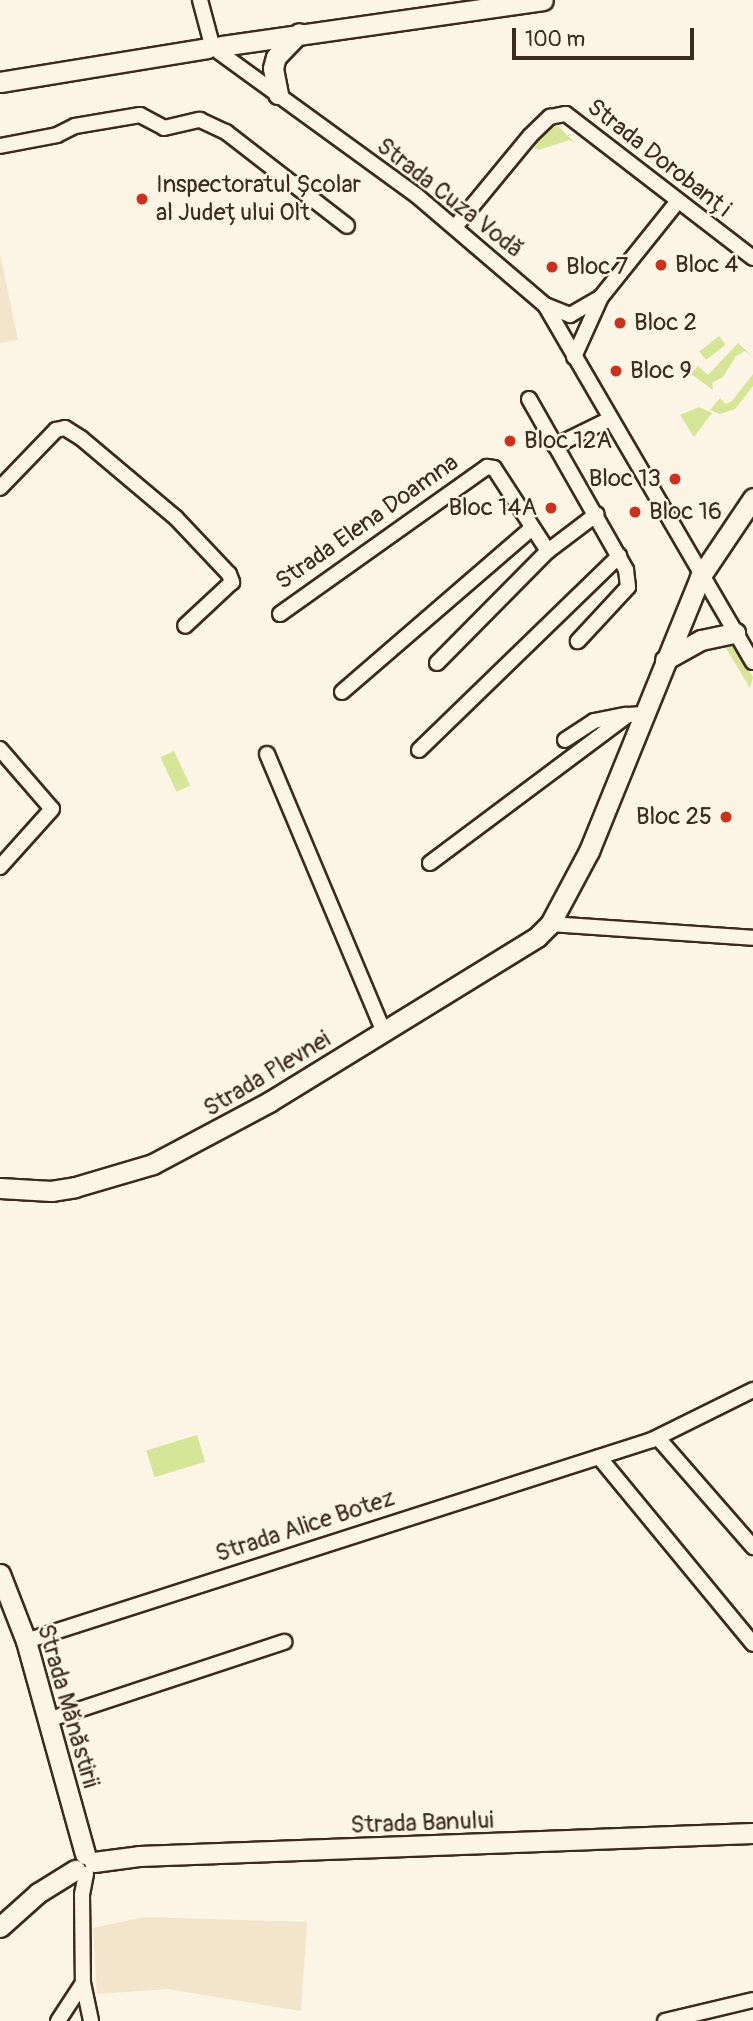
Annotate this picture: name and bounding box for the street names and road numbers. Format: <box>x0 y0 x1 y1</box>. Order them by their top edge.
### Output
street label: Strada Dorobanți <box>581 93 737 223</box>
street label: Strada Cuza Vodă <box>371 132 529 264</box>
street label: Strada Elena Doamna <box>270 448 464 596</box>
street label: Strada Plevnei <box>198 1025 336 1123</box>
street label: Strada Alice Botez <box>212 1483 398 1569</box>
street label: Strada Mănăstirii <box>31 1621 105 1791</box>
street label: Strada Banului <box>350 1806 494 1840</box>

